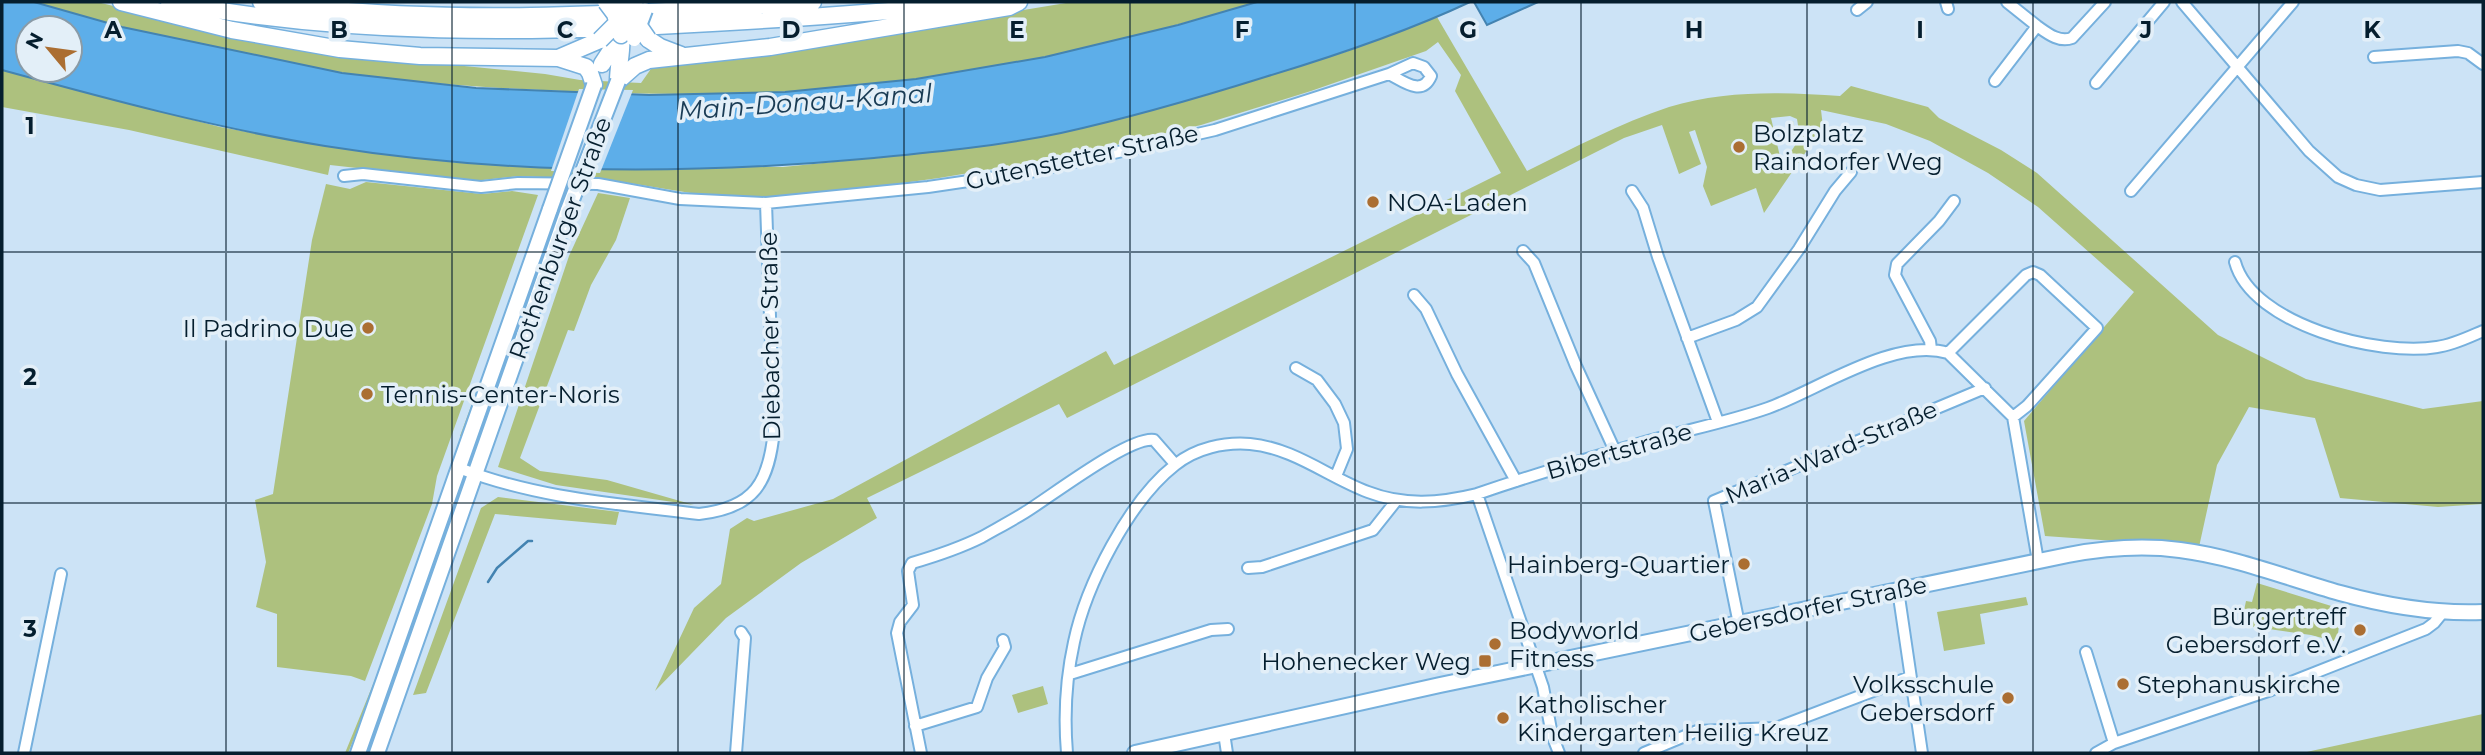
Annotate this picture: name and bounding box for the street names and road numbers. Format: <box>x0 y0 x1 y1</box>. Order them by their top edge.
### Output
street label: Rothenburger Straße <box>503 113 617 363</box>
street label: Gutenstetter Straße <box>963 118 1201 196</box>
street label: Diebacher Straße <box>754 231 786 441</box>
street label: Maria-Ward-Straße <box>1721 394 1941 510</box>
street label: Bibertstraße <box>1543 416 1695 486</box>
street label: Gebersdorfer Straße <box>1687 570 1929 648</box>

